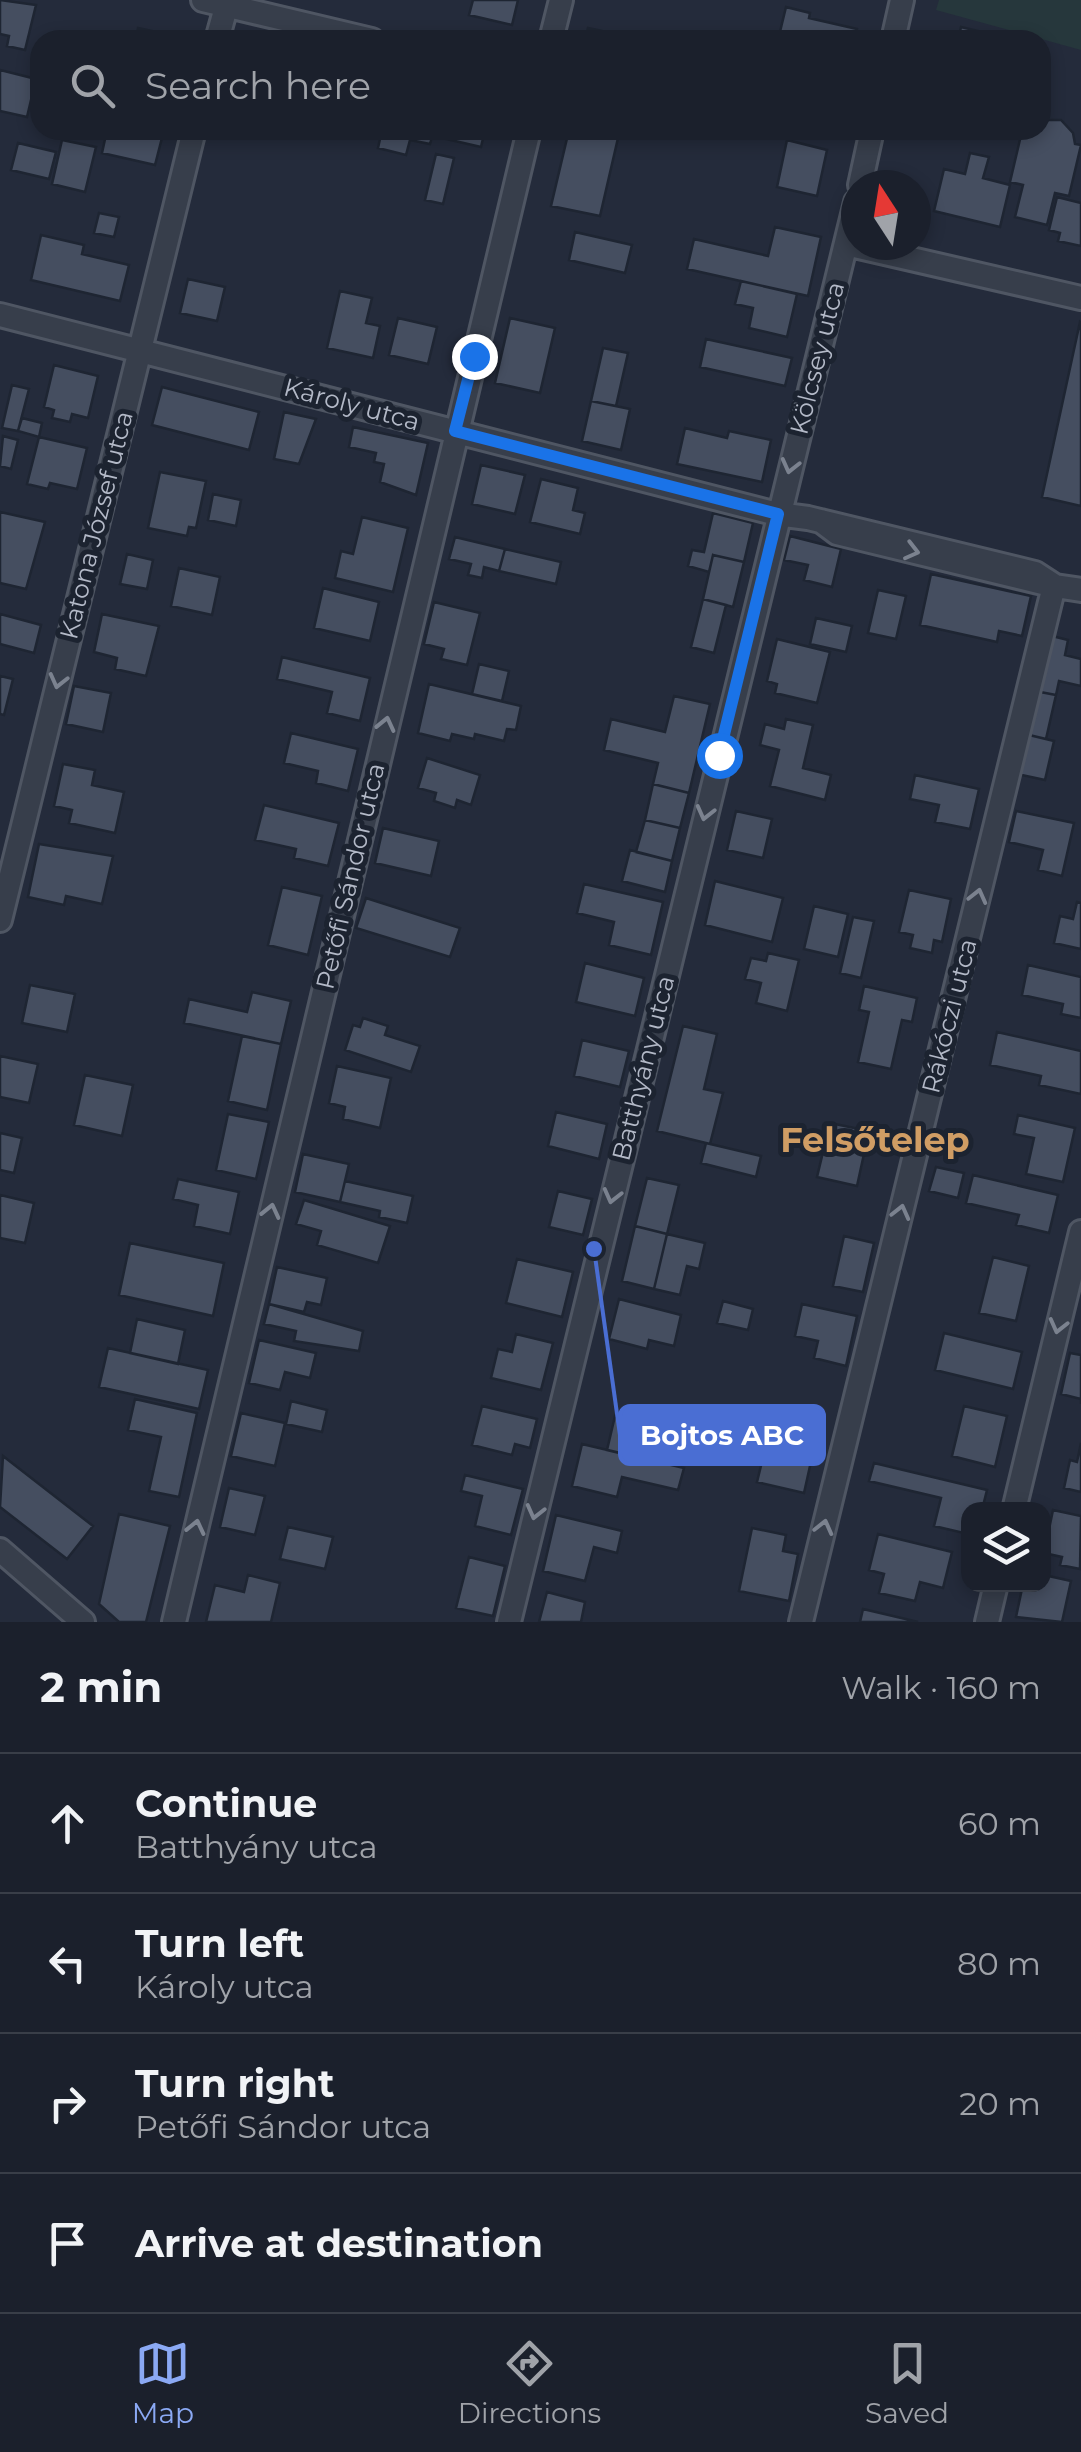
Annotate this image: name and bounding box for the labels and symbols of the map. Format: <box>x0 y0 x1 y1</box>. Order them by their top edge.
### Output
north arrow <box>841 170 931 260</box>
street label: Kölcsey utca <box>784 279 850 437</box>
route end <box>452 334 498 380</box>
street label: Károly utca <box>281 371 423 437</box>
street label: Katona József utca <box>53 408 139 642</box>
one-way arrow <box>780 457 801 474</box>
one-way arrow <box>903 539 920 560</box>
one-way arrow <box>49 672 70 689</box>
one-way arrow <box>374 716 395 733</box>
route start <box>697 733 743 779</box>
street label: Petőfi Sándor utca <box>309 760 391 992</box>
one-way arrow <box>696 804 717 821</box>
one-way arrow <box>966 888 987 905</box>
street label: Rákóczi utca <box>915 936 983 1096</box>
street label: Batthyány utca <box>606 972 680 1164</box>
district label: Felsőtelep <box>780 1118 970 1161</box>
one-way arrow <box>603 1187 624 1204</box>
one-way arrow <box>259 1203 280 1220</box>
one-way arrow <box>889 1204 910 1221</box>
one-way arrow <box>1049 1317 1070 1334</box>
callout: Bojtos ABC <box>620 1406 824 1464</box>
text: Bojtos ABC <box>640 1418 804 1452</box>
one-way arrow <box>526 1503 547 1520</box>
one-way arrow <box>184 1519 205 1536</box>
one-way arrow <box>812 1519 833 1536</box>

